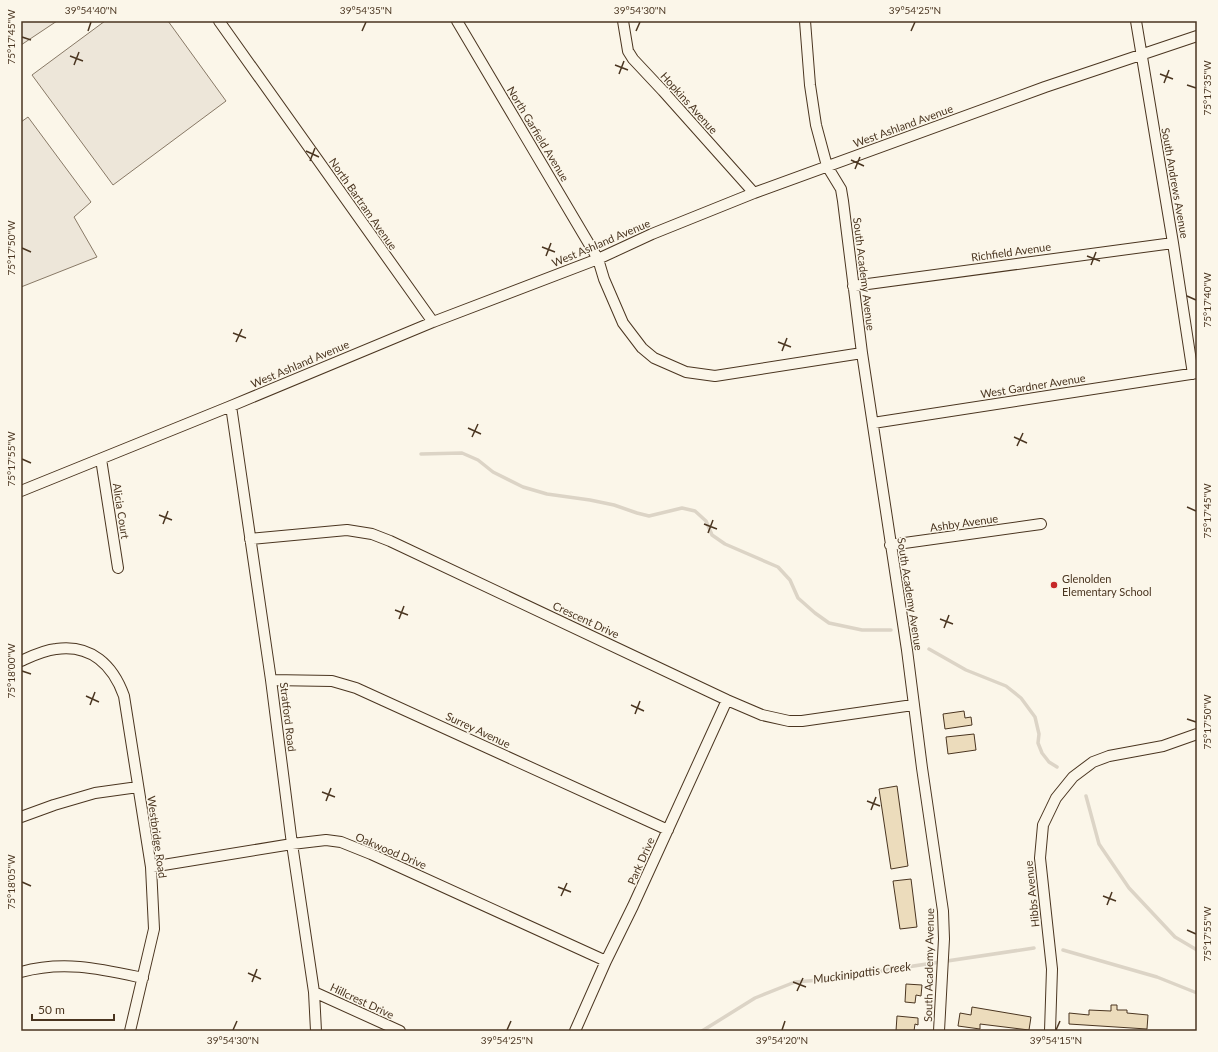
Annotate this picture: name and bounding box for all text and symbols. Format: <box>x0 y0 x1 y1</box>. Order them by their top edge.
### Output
text: 39°54'40"N <box>65 4 117 16</box>
text: 39°54'35"N <box>340 4 392 16</box>
text: 39°54'30"N <box>614 4 666 16</box>
text: 39°54'25"N <box>889 4 941 16</box>
text: 75°17'45"W <box>5 9 17 65</box>
text: 75°17'35"W <box>1201 60 1213 116</box>
street label: Hopkins Avenue <box>658 69 721 136</box>
street label: North Garfield Avenue <box>505 84 572 184</box>
street label: West Ashland Avenue <box>851 101 955 150</box>
street label: South Andrews Avenue <box>1159 126 1192 240</box>
street label: North Bartram Avenue <box>327 155 400 252</box>
street label: West Ashland Avenue <box>550 216 652 269</box>
street label: South Academy Avenue <box>851 217 878 331</box>
text: 75°17'50"W <box>5 220 17 276</box>
street label: Richfield Avenue <box>970 239 1052 264</box>
text: 75°17'40"W <box>1201 272 1213 328</box>
street label: West Ashland Avenue <box>249 337 351 390</box>
street label: West Gardner Avenue <box>980 371 1087 400</box>
text: 75°17'55"W <box>5 431 17 487</box>
street label: Alicia Court <box>111 482 132 540</box>
text: 75°17'45"W <box>1201 483 1213 539</box>
street label: Ashby Avenue <box>929 511 999 534</box>
street label: South Academy Avenue <box>895 537 926 651</box>
place label: Glenolden Elementary School <box>1062 572 1152 598</box>
marker: Glenolden Elementary School <box>1049 580 1059 590</box>
street label: Crescent Drive <box>551 599 622 641</box>
text: 75°18'00"W <box>5 643 17 699</box>
street label: Stratford Road <box>278 682 299 752</box>
text: 75°17'50"W <box>1201 694 1213 750</box>
street label: Surrey Avenue <box>444 709 513 750</box>
street label: Westbridge Road <box>145 795 170 879</box>
street label: Oakwood Drive <box>354 830 429 871</box>
street label: Park Drive <box>624 835 657 887</box>
text: 75°18'05"W <box>5 854 17 910</box>
street label: Hibbs Avenue <box>1022 860 1041 928</box>
text: 75°17'55"W <box>1201 906 1213 962</box>
street label: South Academy Avenue <box>921 908 936 1022</box>
water label: Muckinipattis Creek <box>812 958 912 987</box>
street label: Hillcrest Drive <box>328 980 396 1021</box>
scale bar <box>32 996 114 1022</box>
text: 50 m <box>38 1002 65 1017</box>
text: 39°54'30"N <box>207 1034 259 1046</box>
text: 39°54'25"N <box>481 1034 533 1046</box>
text: 39°54'20"N <box>756 1034 808 1046</box>
text: 39°54'15"N <box>1030 1034 1082 1046</box>

